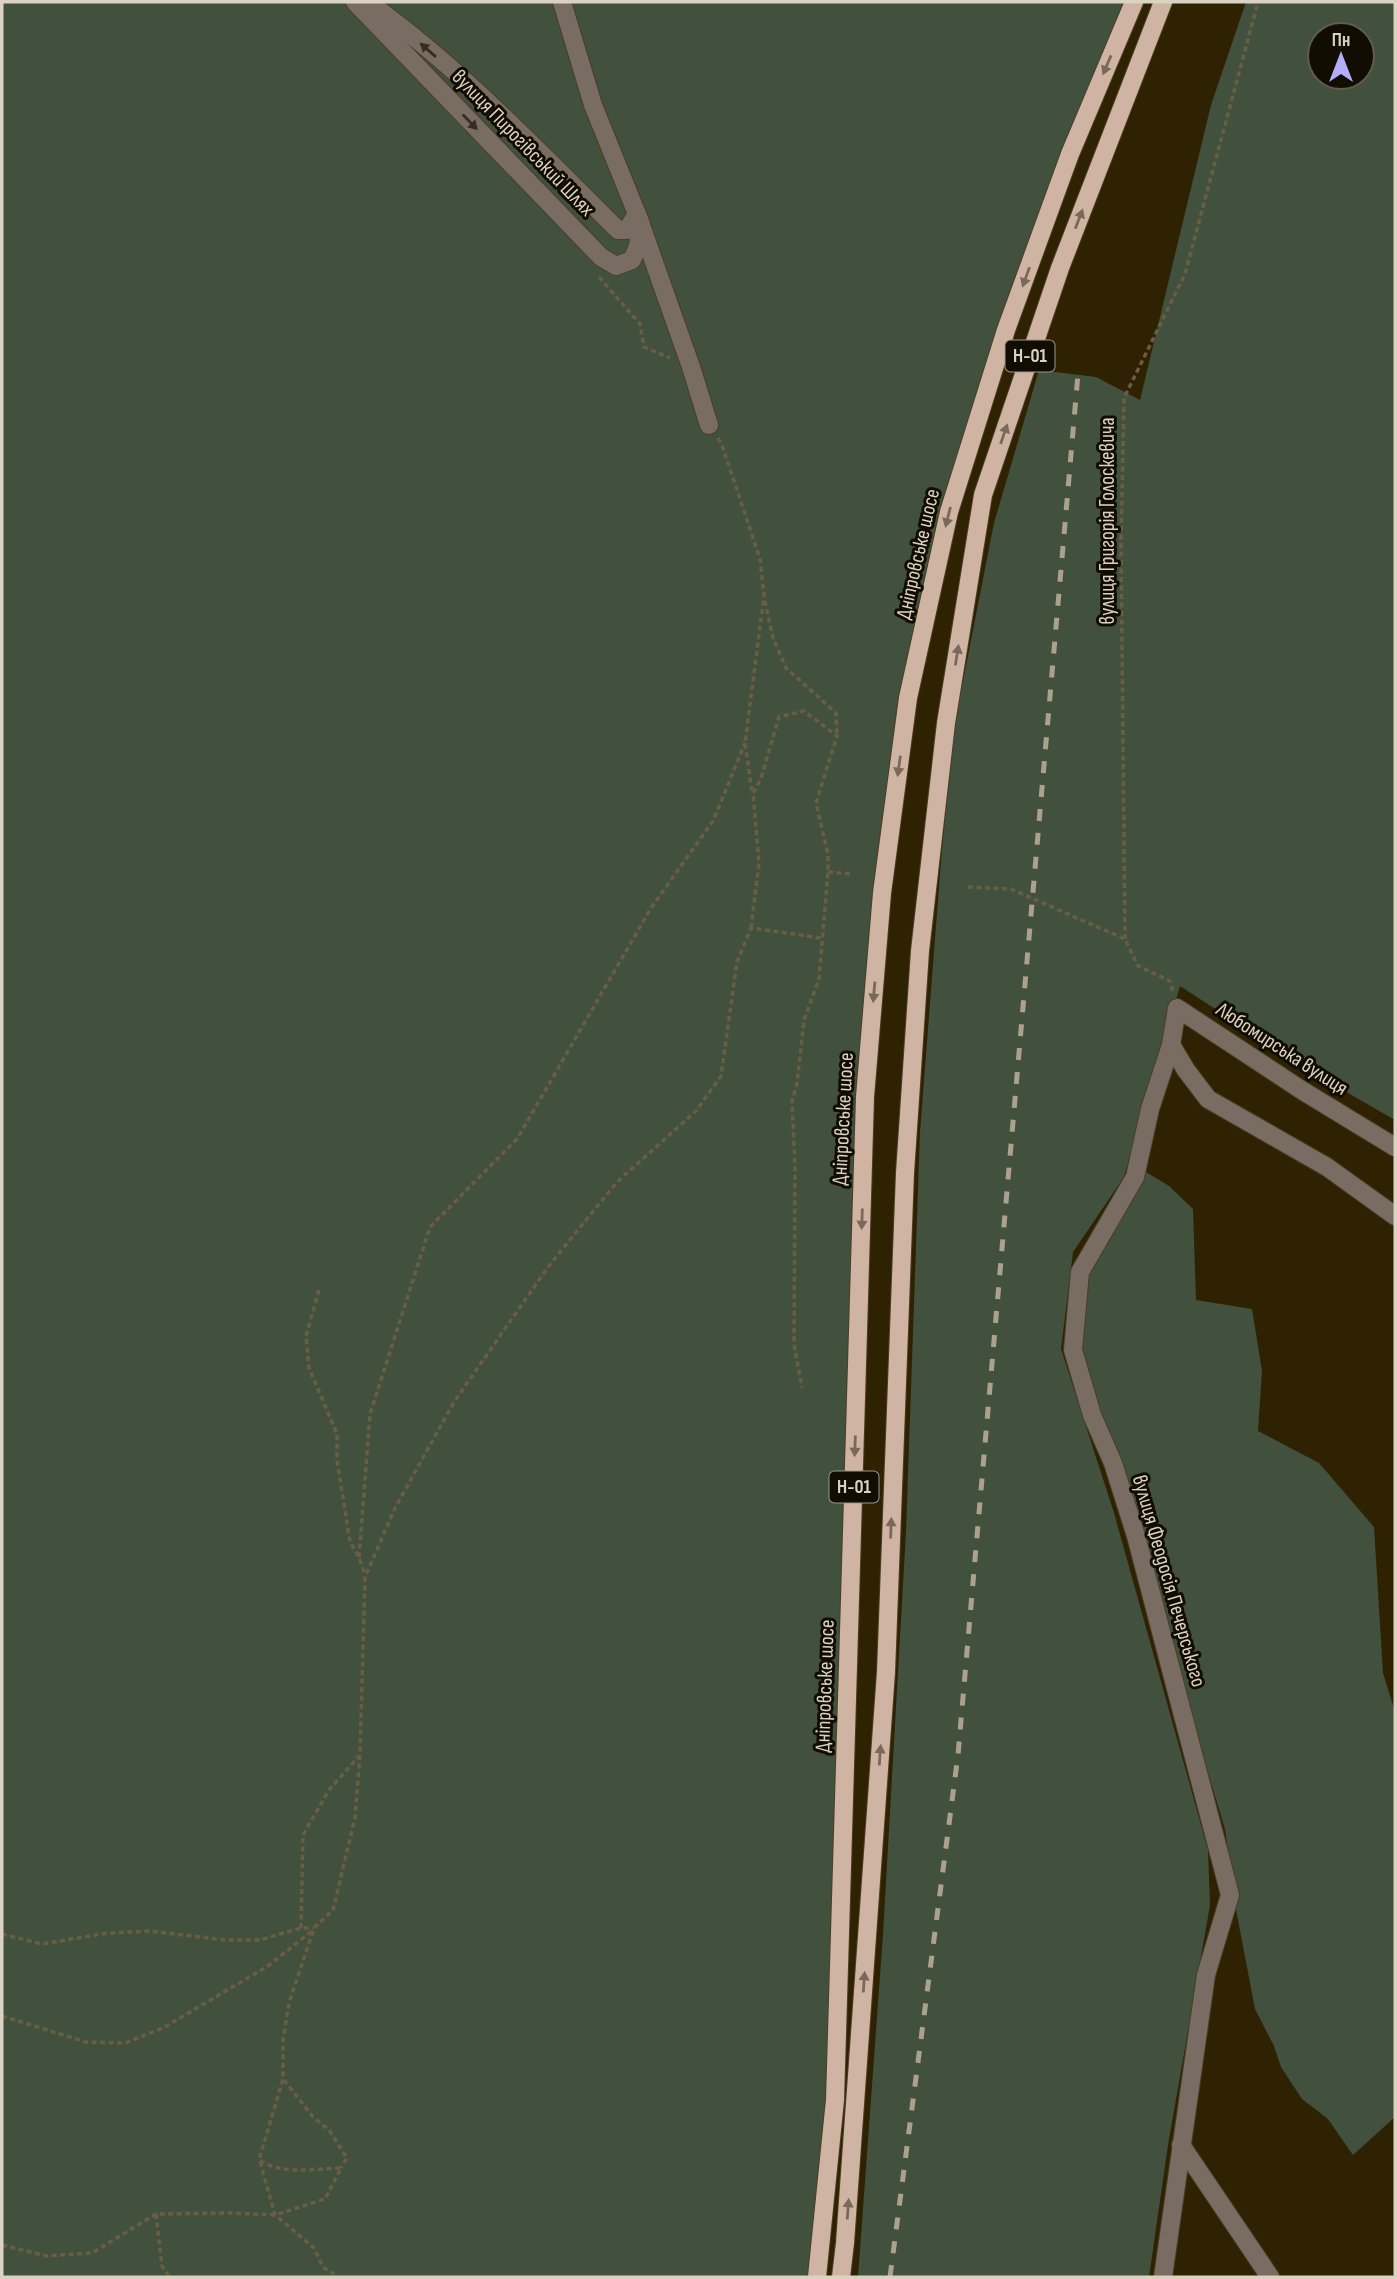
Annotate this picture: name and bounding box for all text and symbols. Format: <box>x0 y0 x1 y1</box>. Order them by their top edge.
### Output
north arrow <box>1306 21 1376 91</box>
text: Пн <box>1332 29 1350 52</box>
one-way arrow <box>420 43 437 59</box>
one-way arrow <box>1102 54 1113 75</box>
street label: вулиця Пирогівський Шлях <box>447 65 599 222</box>
one-way arrow <box>462 113 479 130</box>
one-way arrow <box>1074 208 1085 229</box>
one-way arrow <box>1020 266 1031 287</box>
road number: Н-01 <box>1006 340 1054 372</box>
street label: вулиця Григорія Голоскевича <box>1095 418 1120 624</box>
one-way arrow <box>999 423 1010 444</box>
street label: Дніпровське шосе <box>891 486 945 622</box>
one-way arrow <box>942 506 953 528</box>
one-way arrow <box>952 644 963 666</box>
one-way arrow <box>893 755 904 777</box>
one-way arrow <box>868 981 879 1003</box>
street label: Любомирська вулиця <box>1211 997 1353 1101</box>
street label: Дніпровське шосе <box>827 1052 859 1186</box>
one-way arrow <box>856 1208 867 1230</box>
one-way arrow <box>849 1436 860 1458</box>
road number: Н-01 <box>830 1471 878 1502</box>
street label: вулиця Феодосія Печерського <box>1127 1472 1211 1690</box>
one-way arrow <box>886 1517 897 1539</box>
street label: Дніпровське шосе <box>810 1619 840 1753</box>
one-way arrow <box>875 1744 886 1766</box>
one-way arrow <box>859 1971 870 1993</box>
one-way arrow <box>843 2198 854 2220</box>

